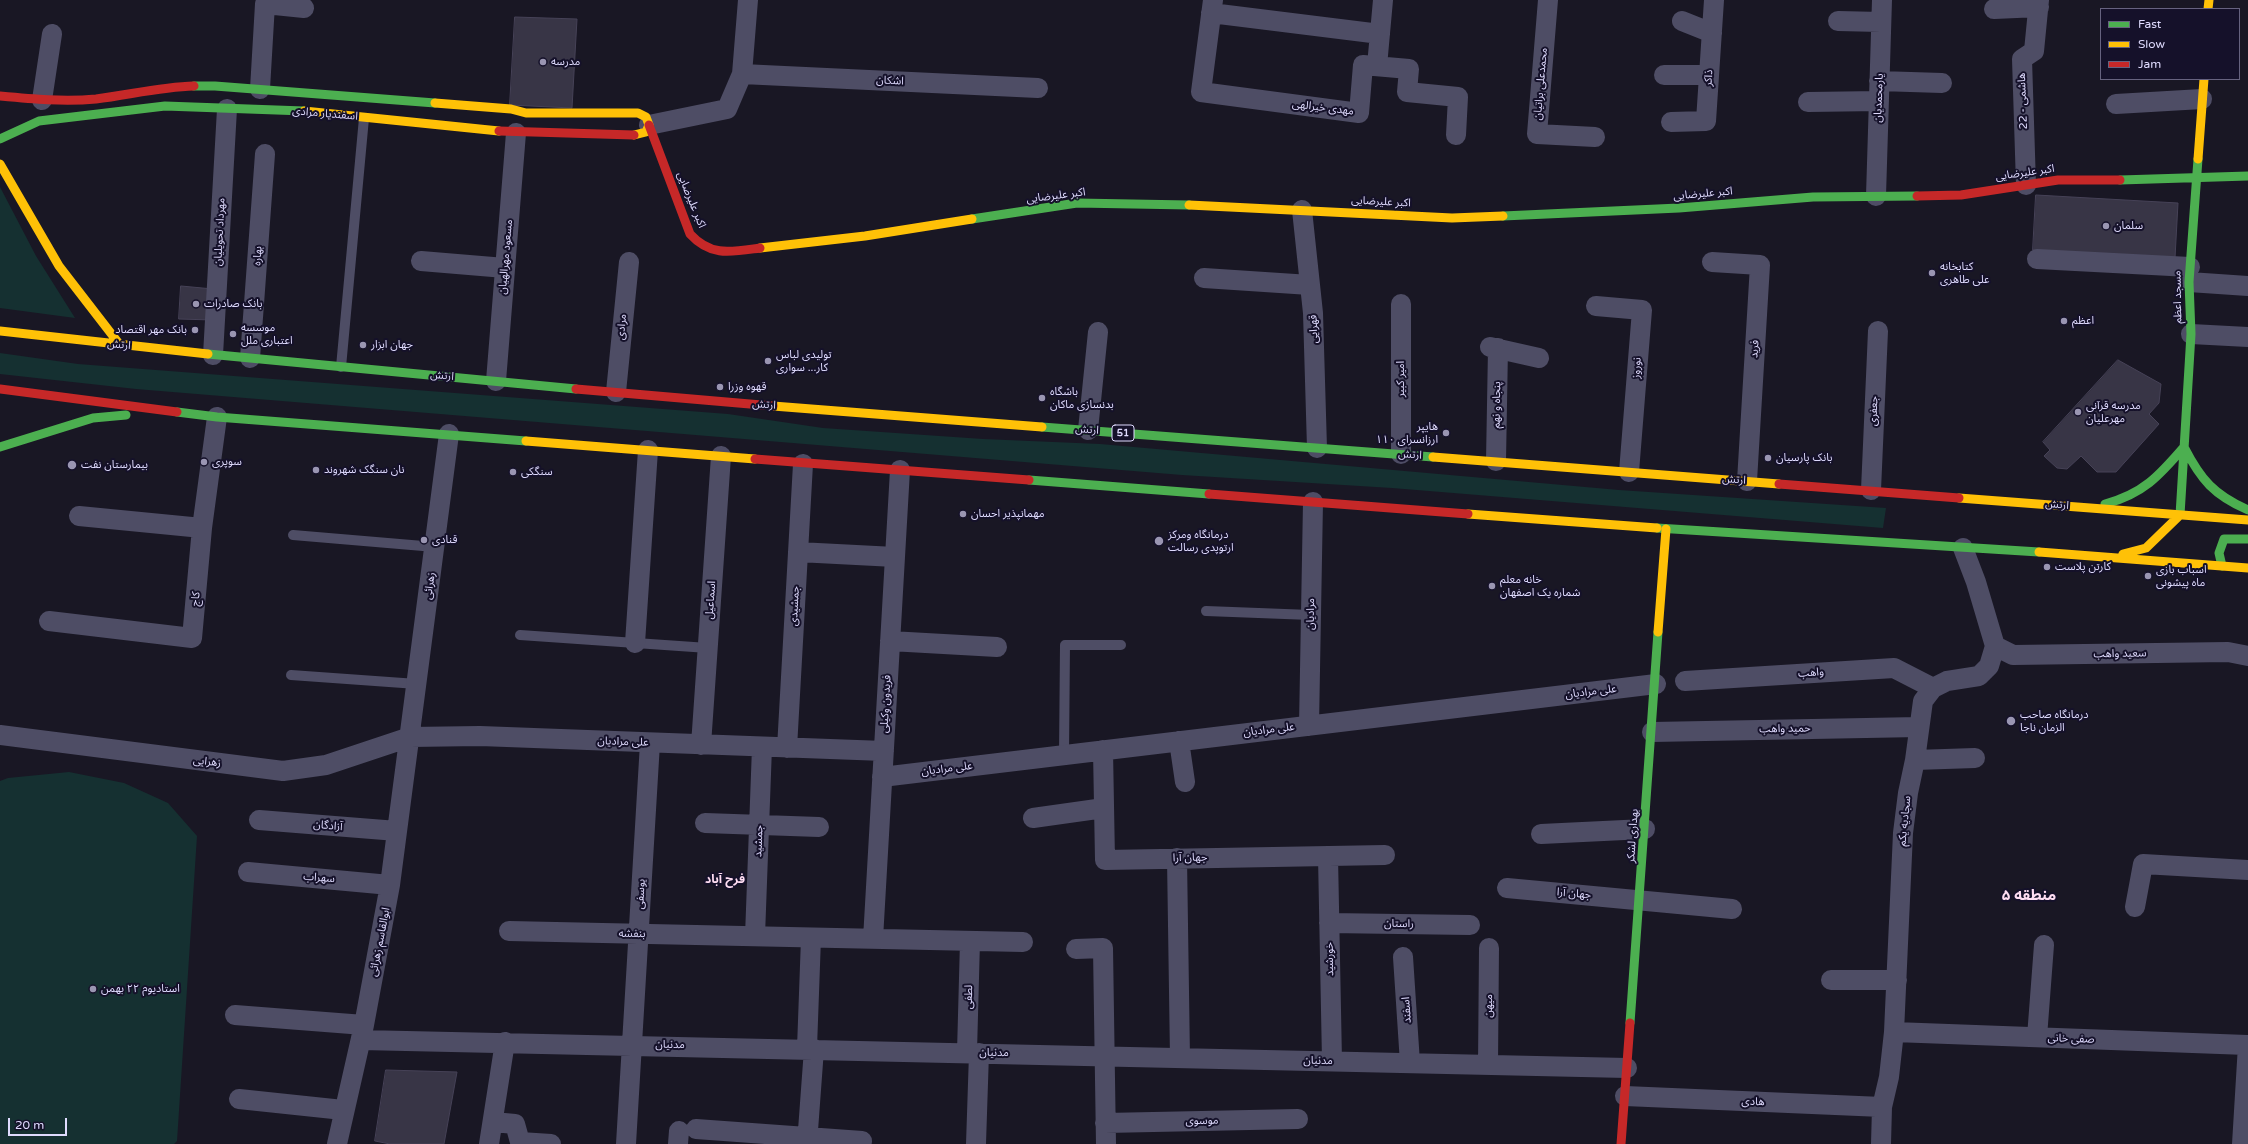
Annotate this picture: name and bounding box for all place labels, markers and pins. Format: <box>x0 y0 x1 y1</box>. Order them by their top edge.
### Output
place label: مدرسه <box>551 55 580 69</box>
marker: مدرسه <box>538 57 548 67</box>
place label: سلمان <box>2114 219 2143 233</box>
marker: سلمان <box>2101 221 2111 231</box>
place label: کتابخانه علی طاهری <box>1940 260 1989 286</box>
marker: کتابخانه علی طاهری <box>1927 268 1937 278</box>
place label: بانک صادرات <box>204 297 262 311</box>
marker: بانک صادرات <box>191 299 201 309</box>
place label: اعظم <box>2072 314 2094 328</box>
marker: اعظم <box>2059 316 2069 326</box>
place label: موسسه اعتباری ملل <box>241 321 293 347</box>
place label: بانک مهر اقتصاد <box>115 323 187 337</box>
marker: بانک مهر اقتصاد <box>190 325 200 335</box>
marker: موسسه اعتباری ملل <box>228 329 238 339</box>
place label: جهان ابزار <box>371 338 413 352</box>
marker: جهان ابزار <box>358 340 368 350</box>
place label: تولیدی لباس کار... سواری <box>776 348 832 374</box>
marker: تولیدی لباس کار... سواری <box>763 356 773 366</box>
place label: قهوه وزرا <box>728 380 766 394</box>
marker: قهوه وزرا <box>715 382 725 392</box>
place label: باشگاه بدنسازی ماکان <box>1050 385 1114 411</box>
marker: باشگاه بدنسازی ماکان <box>1037 393 1047 403</box>
place label: مدرسه قرآنی مهرعلیان <box>2086 399 2141 425</box>
marker: مدرسه قرآنی مهرعلیان <box>2073 407 2083 417</box>
place label: هایپر ارزانسرای ۱۱۰ <box>1376 420 1438 446</box>
marker: هایپر ارزانسرای ۱۱۰ <box>1441 428 1451 438</box>
place label: بانک پارسیان <box>1776 451 1832 465</box>
marker: بانک پارسیان <box>1763 453 1773 463</box>
place label: سوپری <box>212 455 242 469</box>
marker: سوپری <box>199 457 209 467</box>
place label: بیمارستان نفت <box>81 458 148 472</box>
marker: بیمارستان نفت <box>66 459 78 471</box>
place label: نان سنگک شهروند <box>324 463 404 477</box>
marker: نان سنگک شهروند <box>311 465 321 475</box>
place label: سنگکی <box>521 465 553 479</box>
marker: سنگکی <box>508 467 518 477</box>
place label: مهمانپذیر احسان <box>971 507 1045 521</box>
marker: مهمانپذیر احسان <box>958 509 968 519</box>
place label: درمانگاه ومرکز ارتوپدی رسالت <box>1168 528 1234 554</box>
place label: قنادی <box>432 533 457 547</box>
marker: قنادی <box>419 535 429 545</box>
marker: درمانگاه ومرکز ارتوپدی رسالت <box>1153 535 1165 547</box>
place label: کارتن پلاست <box>2055 560 2111 574</box>
marker: کارتن پلاست <box>2042 562 2052 572</box>
place label: اسباب بازی ماه پیشونی <box>2156 563 2207 589</box>
marker: اسباب بازی ماه پیشونی <box>2143 571 2153 581</box>
place label: خانه معلم شماره یک اصفهان <box>1500 573 1580 599</box>
marker: خانه معلم شماره یک اصفهان <box>1487 581 1497 591</box>
place label: درمانگاه صاحب الزمان ناجا <box>2020 708 2089 734</box>
marker: درمانگاه صاحب الزمان ناجا <box>2005 715 2017 727</box>
place label: استادیوم ۲۲ بهمن <box>101 982 180 996</box>
marker: استادیوم ۲۲ بهمن <box>88 984 98 994</box>

